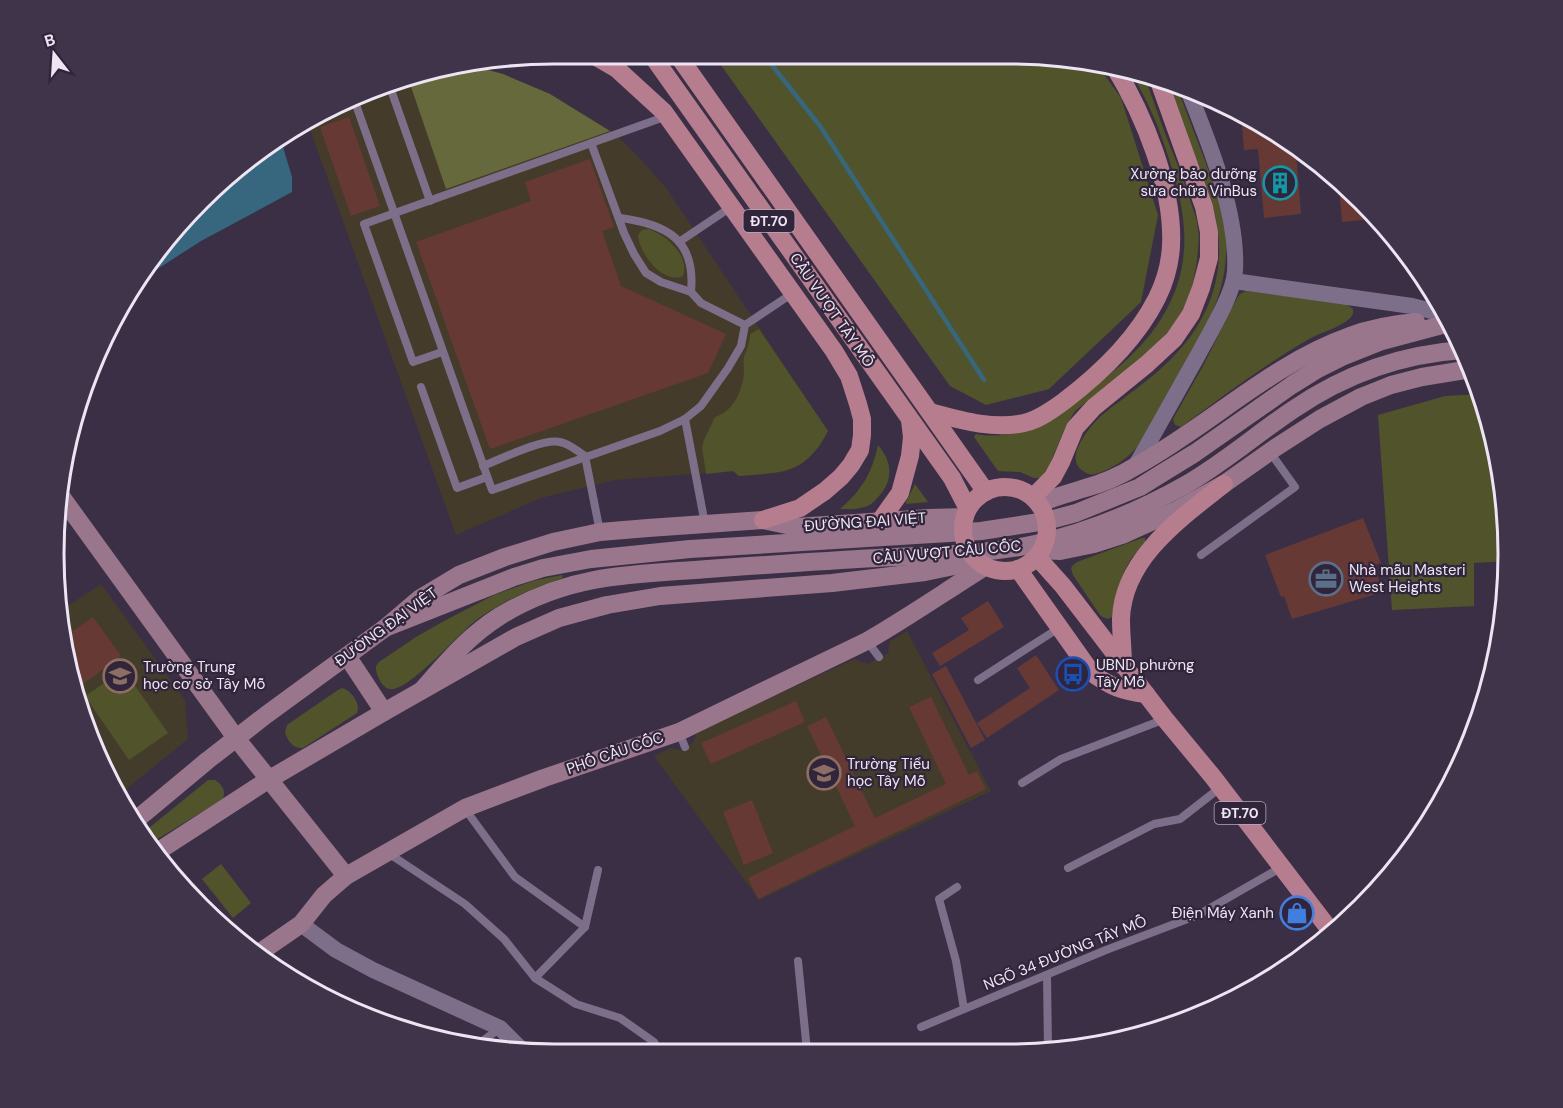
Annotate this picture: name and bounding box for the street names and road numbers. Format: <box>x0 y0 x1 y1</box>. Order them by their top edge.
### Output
road number: ĐT.70 <box>744 210 794 232</box>
street label: CẦU VƯỢT TÂY MỖ <box>785 249 879 371</box>
street label: ĐƯỜNG ĐẠI VIỆT <box>803 508 927 536</box>
street label: CẦU VƯỢT CẦU CỐC <box>872 536 1022 568</box>
street label: ĐƯỜNG ĐẠI VIỆT <box>331 583 441 671</box>
street label: PHỐ CẦU CỐC <box>564 727 666 779</box>
road number: ĐT.70 <box>1214 802 1266 824</box>
street label: NGÕ 34 ĐƯỜNG TÂY MỖ <box>980 911 1150 995</box>

